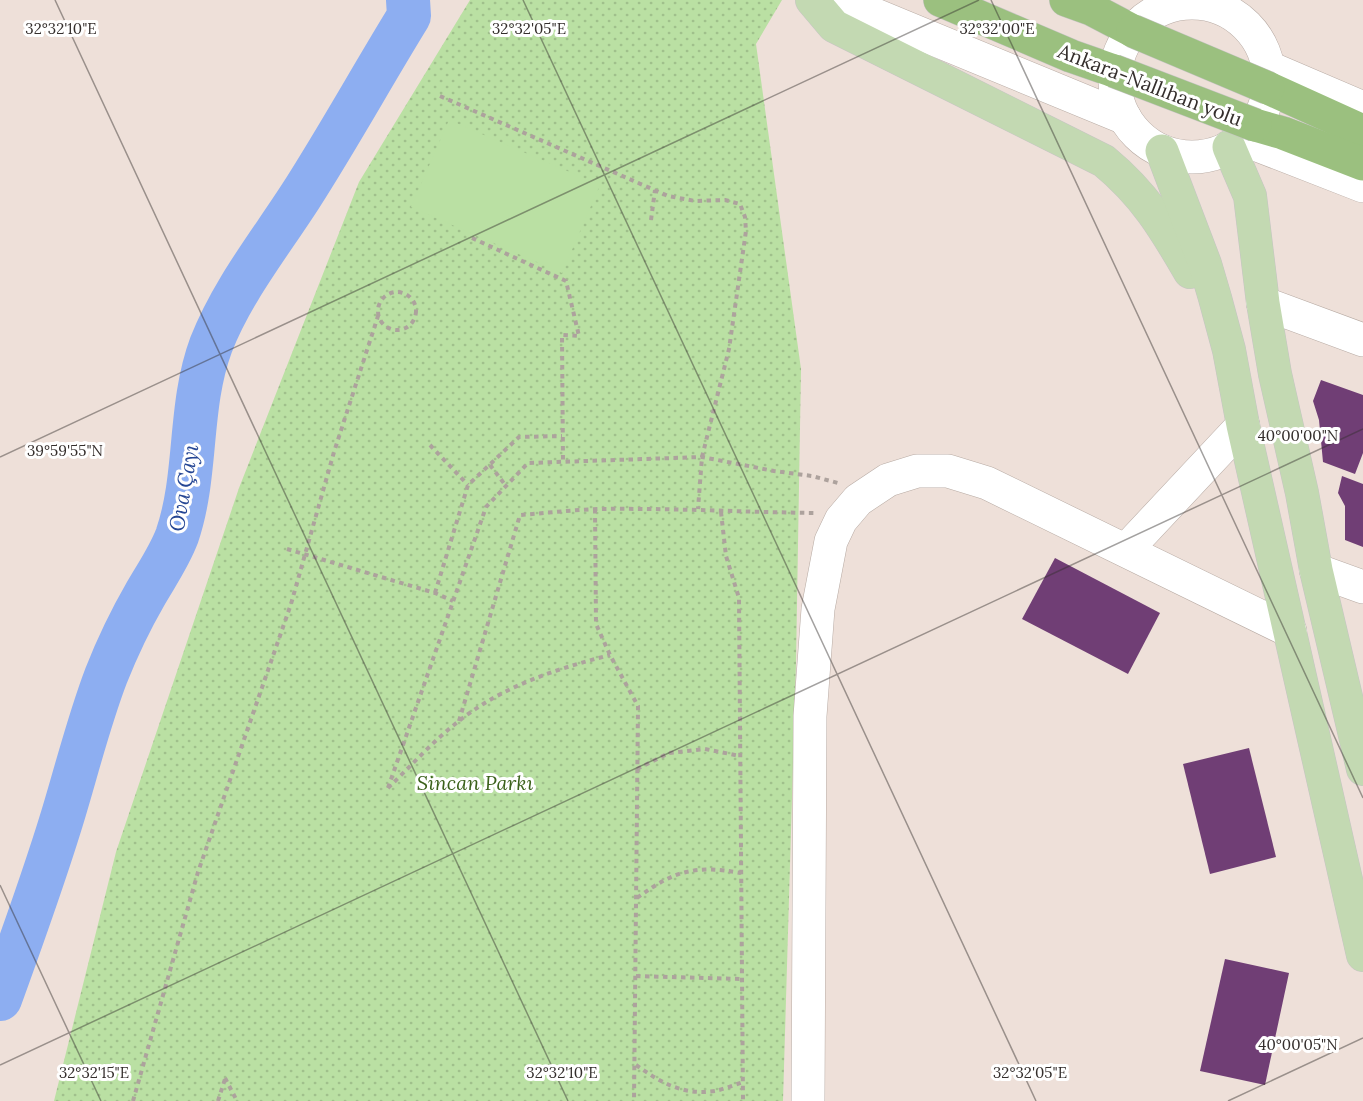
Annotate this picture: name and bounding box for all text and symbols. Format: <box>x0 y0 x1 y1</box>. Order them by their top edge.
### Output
text: 32°32'10"E <box>25 19 97 38</box>
text: 32°32'05"E <box>492 19 566 38</box>
text: 32°32'00"E <box>959 19 1035 38</box>
street label: Ankara-Nallıhan yolu <box>1054 38 1246 131</box>
text: 40°00'00"N <box>1258 426 1338 445</box>
text: 39°59'55"N <box>27 441 103 460</box>
water label: Ova Çayı <box>163 442 204 534</box>
park label: Sincan Parkı <box>417 770 534 795</box>
text: 40°00'05"N <box>1258 1035 1338 1054</box>
text: 32°32'15"E <box>59 1063 129 1082</box>
text: 32°32'10"E <box>526 1063 598 1082</box>
text: 32°32'05"E <box>993 1063 1067 1082</box>

